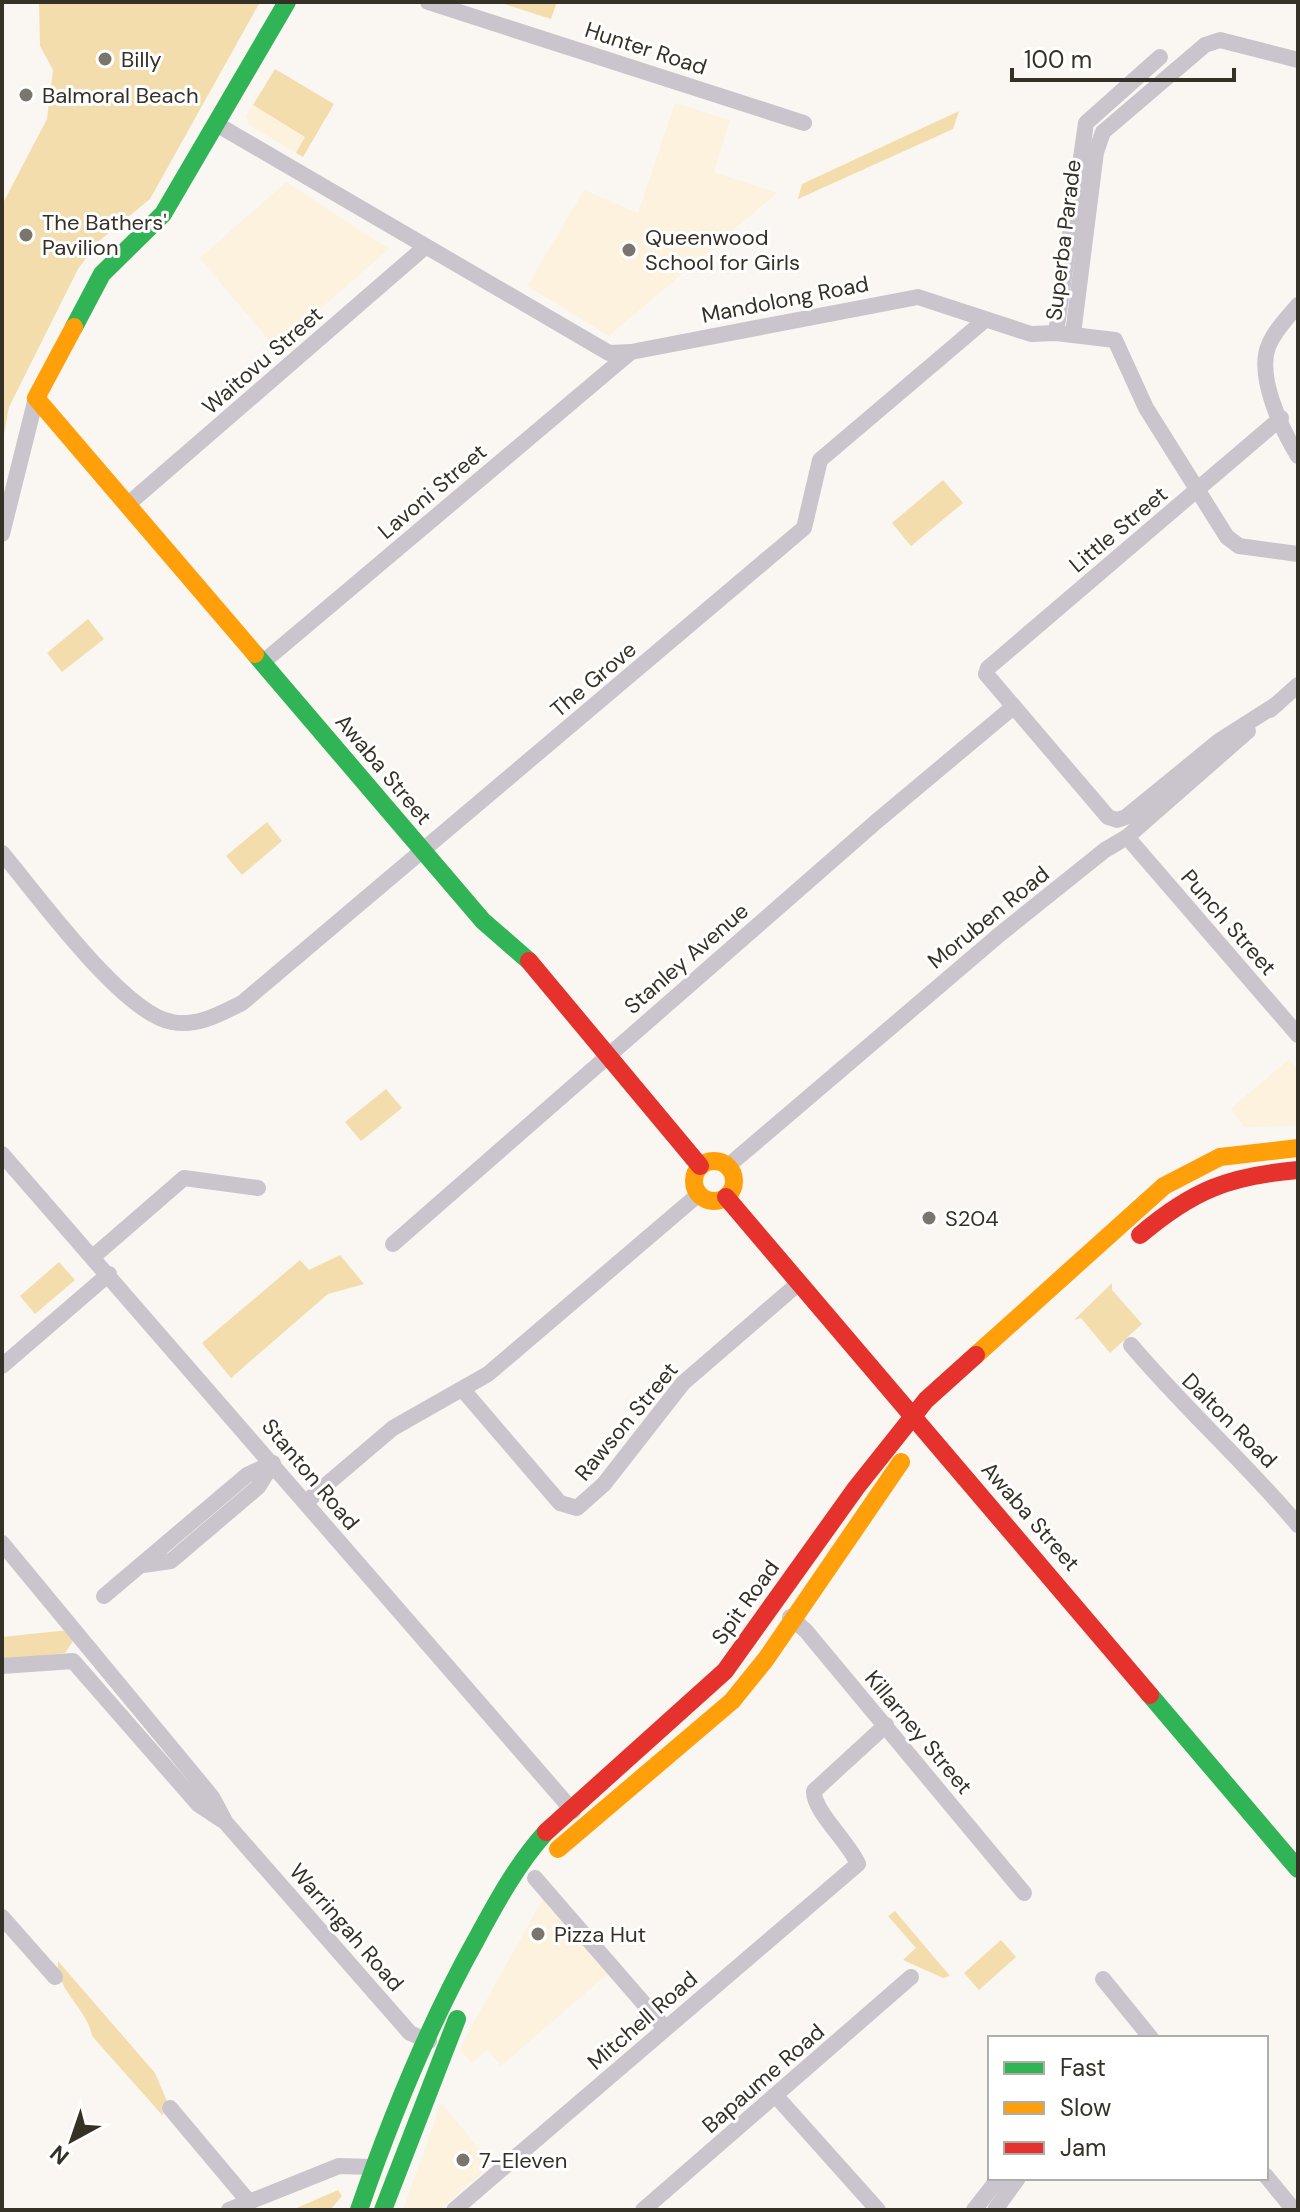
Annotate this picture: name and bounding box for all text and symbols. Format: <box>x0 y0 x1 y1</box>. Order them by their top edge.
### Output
street label: Hunter Road <box>581 15 710 82</box>
scale bar <box>1012 32 1234 82</box>
text: 100 m <box>1024 44 1092 75</box>
place label: Billy <box>121 45 162 74</box>
marker: Billy <box>96 50 114 68</box>
place label: Balmoral Beach <box>42 81 199 110</box>
marker: Balmoral Beach <box>17 86 35 104</box>
street label: Superba Parade <box>1039 158 1088 322</box>
place label: The Bathers' Pavilion <box>42 208 167 262</box>
place label: Queenwood School for Girls <box>645 223 800 277</box>
marker: The Bathers' Pavilion <box>17 226 35 244</box>
marker: Queenwood School for Girls <box>620 241 638 259</box>
street label: Mandolong Road <box>699 269 871 330</box>
street label: Waitovu Street <box>196 300 329 421</box>
street label: Lavoni Street <box>372 437 493 545</box>
street label: Little Street <box>1063 480 1174 579</box>
street label: The Grove <box>544 635 642 724</box>
street label: Awaba Street <box>329 708 438 831</box>
street label: Moruben Road <box>922 859 1055 975</box>
street label: Punch Street <box>1175 863 1283 981</box>
street label: Stanley Avenue <box>618 896 755 1020</box>
place label: S204 <box>945 1204 999 1233</box>
marker: S204 <box>920 1209 938 1227</box>
street label: Rawson Street <box>568 1356 684 1487</box>
street label: Dalton Road <box>1176 1367 1283 1474</box>
street label: Stanton Road <box>255 1413 366 1536</box>
street label: Awaba Street <box>975 1455 1086 1577</box>
street label: Spit Road <box>705 1554 786 1650</box>
street label: Killarney Street <box>858 1664 979 1800</box>
street label: Warringah Road <box>283 1857 410 1997</box>
place label: Pizza Hut <box>554 1920 646 1949</box>
marker: Pizza Hut <box>529 1925 547 1943</box>
street label: Mitchell Road <box>581 1965 703 2076</box>
street label: Bapaume Road <box>696 2017 830 2139</box>
legend <box>988 2036 1268 2180</box>
text: Fast <box>1060 2052 1106 2083</box>
text: Slow <box>1060 2092 1111 2123</box>
north arrow <box>32 2100 112 2180</box>
text: Jam <box>1060 2132 1106 2163</box>
text: N <box>44 2139 75 2171</box>
place label: 7-Eleven <box>479 2146 567 2175</box>
marker: 7-Eleven <box>454 2151 472 2169</box>

